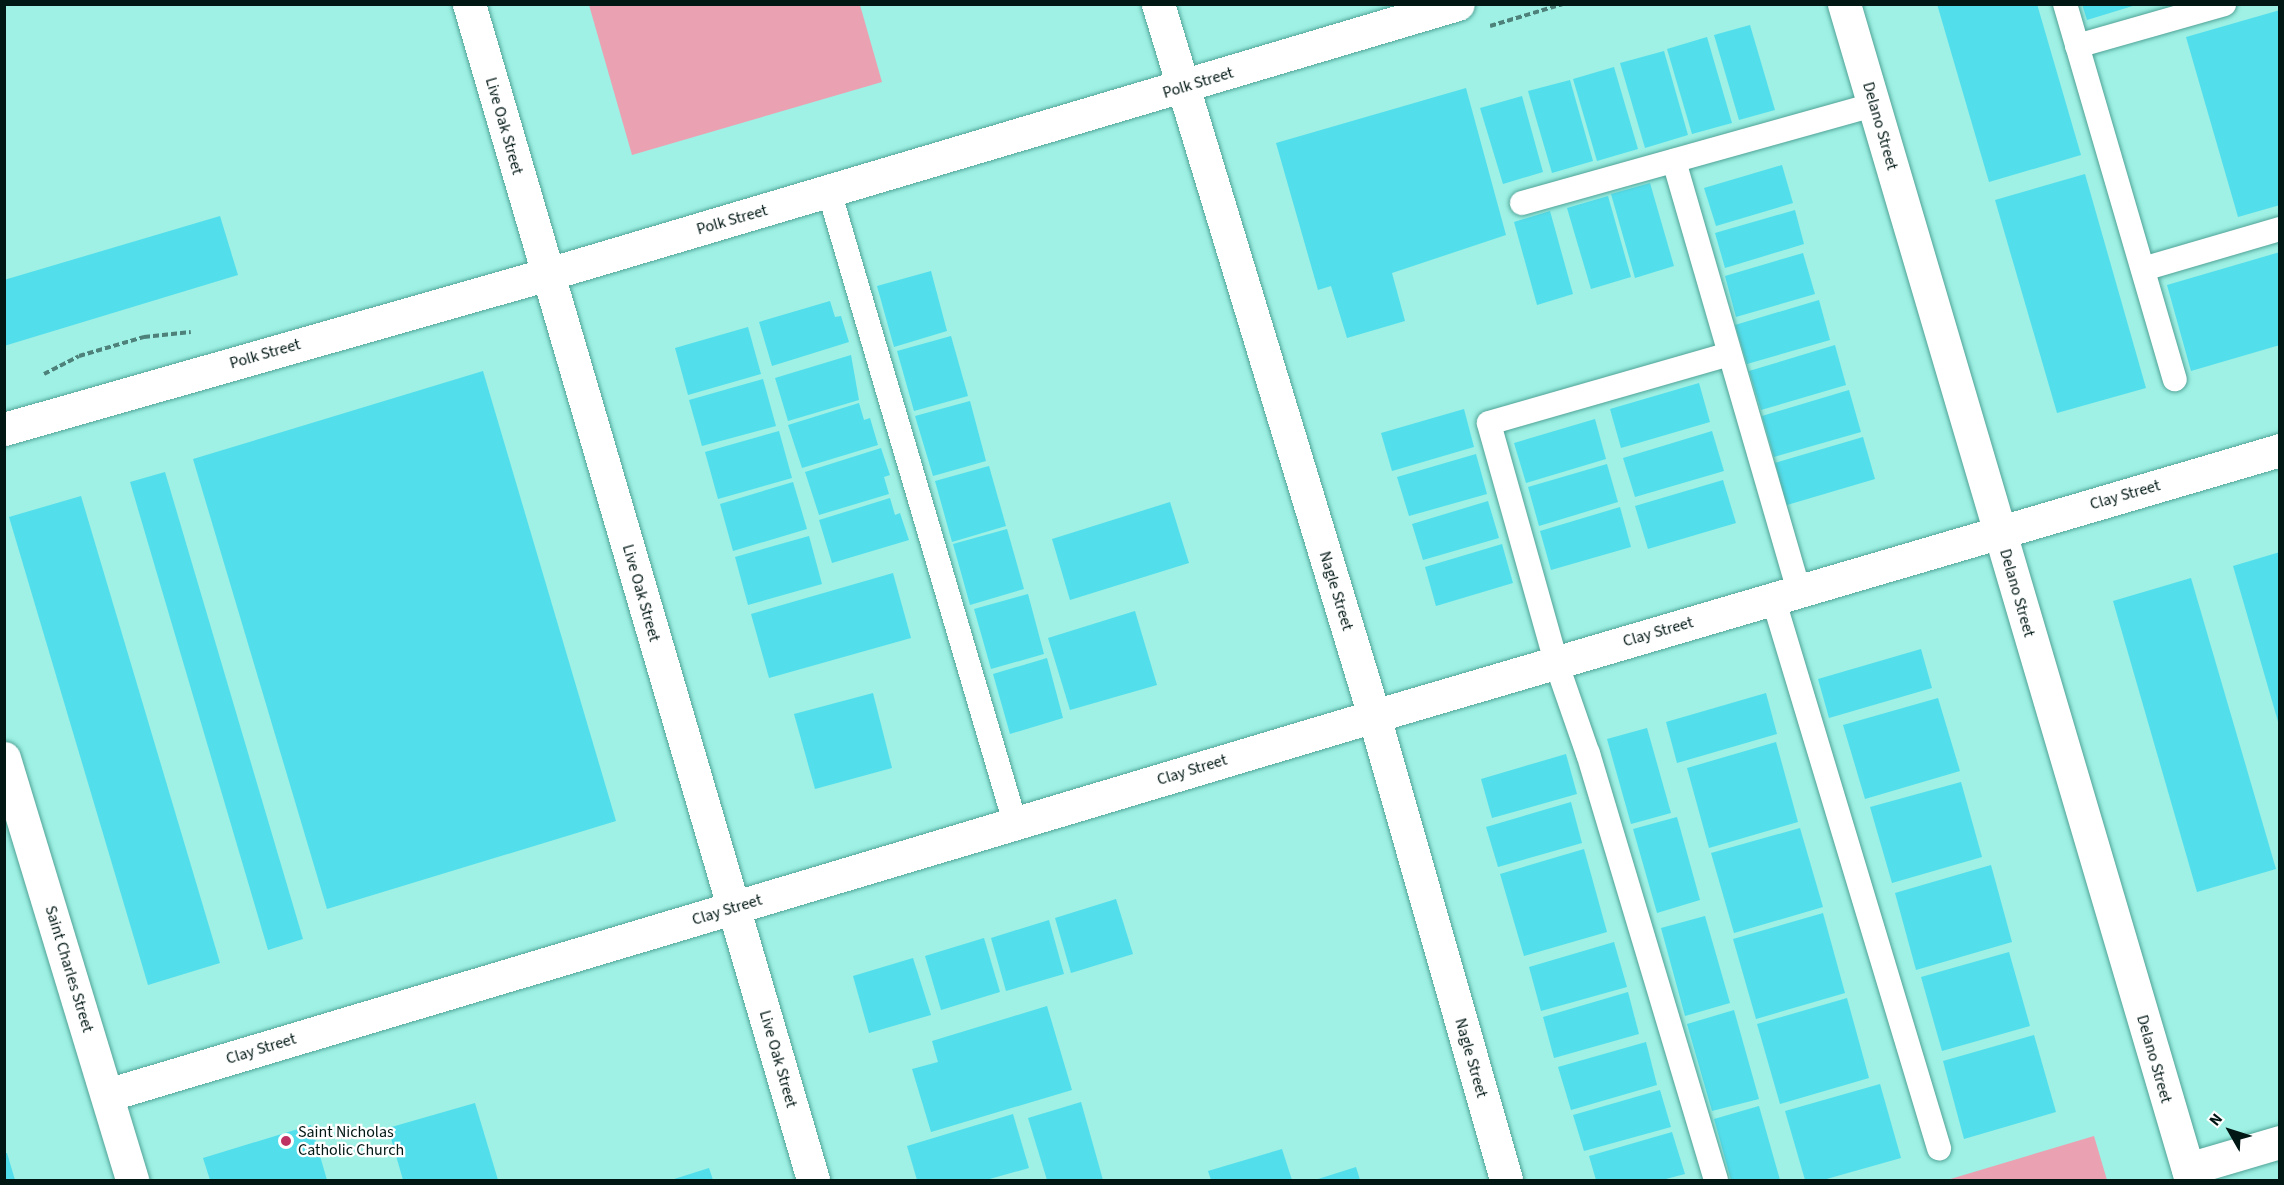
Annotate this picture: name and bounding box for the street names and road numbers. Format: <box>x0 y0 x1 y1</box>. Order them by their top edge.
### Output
street label: Polk Street <box>1160 63 1236 103</box>
street label: Live Oak Street <box>481 75 527 177</box>
street label: Delano Street <box>1858 80 1902 172</box>
street label: Polk Street <box>694 201 770 239</box>
street label: Polk Street <box>227 335 303 373</box>
street label: Clay Street <box>2088 476 2162 514</box>
street label: Live Oak Street <box>618 542 664 644</box>
street label: Delano Street <box>1995 547 2039 639</box>
street label: Nagle Street <box>1315 549 1357 633</box>
street label: Clay Street <box>1621 613 1695 651</box>
street label: Clay Street <box>1155 750 1229 790</box>
street label: Clay Street <box>690 890 764 930</box>
street label: Saint Charles Street <box>41 903 97 1035</box>
street label: Live Oak Street <box>755 1008 801 1110</box>
street label: Delano Street <box>2132 1013 2176 1105</box>
street label: Nagle Street <box>1451 1016 1491 1100</box>
street label: Clay Street <box>224 1029 298 1069</box>

